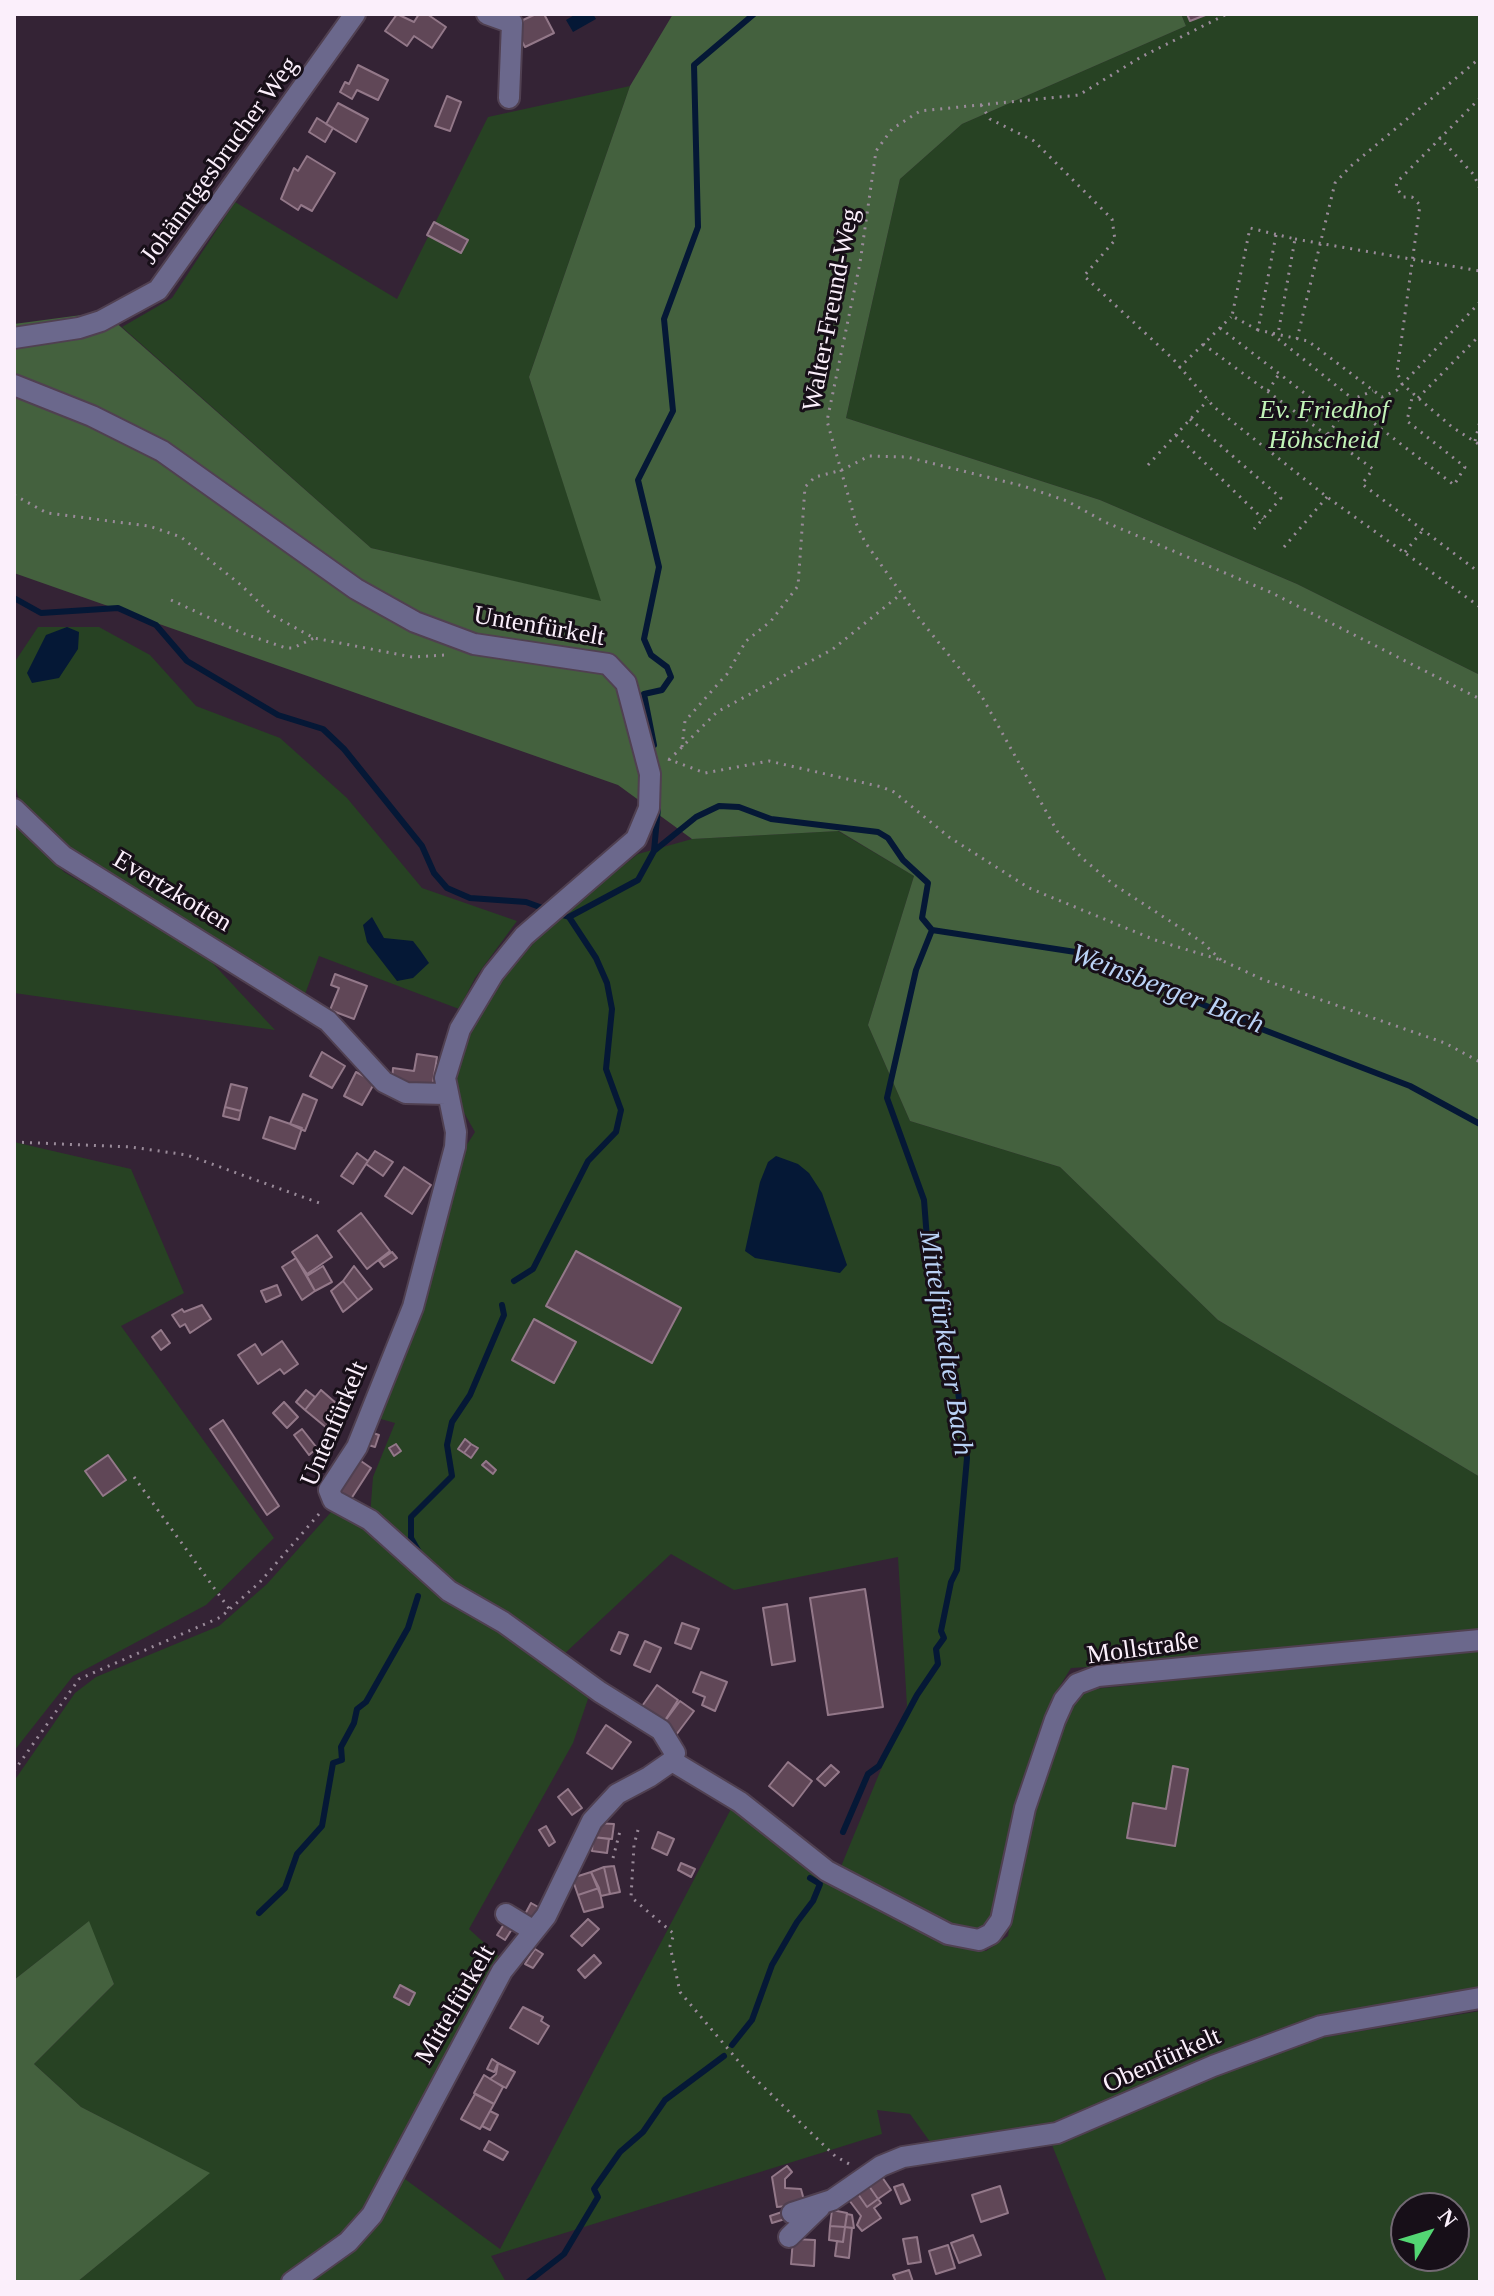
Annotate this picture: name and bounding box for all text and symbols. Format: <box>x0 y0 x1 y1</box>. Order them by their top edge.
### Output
street label: Johänntgesbrucher Weg <box>134 51 306 271</box>
street label: Walter-Freund-Weg <box>797 206 867 414</box>
park label: Ev. Friedhof Höhscheid <box>1259 395 1389 456</box>
street label: Untenfürkelt <box>471 600 607 654</box>
street label: Evertzkotten <box>107 844 237 940</box>
water label: Weinsberger Bach <box>1066 938 1268 1042</box>
water label: Mittelfürkelter Bach <box>911 1228 979 1458</box>
street label: Untenfürkelt <box>295 1357 375 1491</box>
street label: Mollstraße <box>1085 1626 1201 1672</box>
street label: Mittelfürkelt <box>409 1940 503 2070</box>
street label: Obenfürkelt <box>1098 2021 1226 2101</box>
north arrow <box>1390 2192 1470 2272</box>
text: N <box>1433 2204 1462 2232</box>

